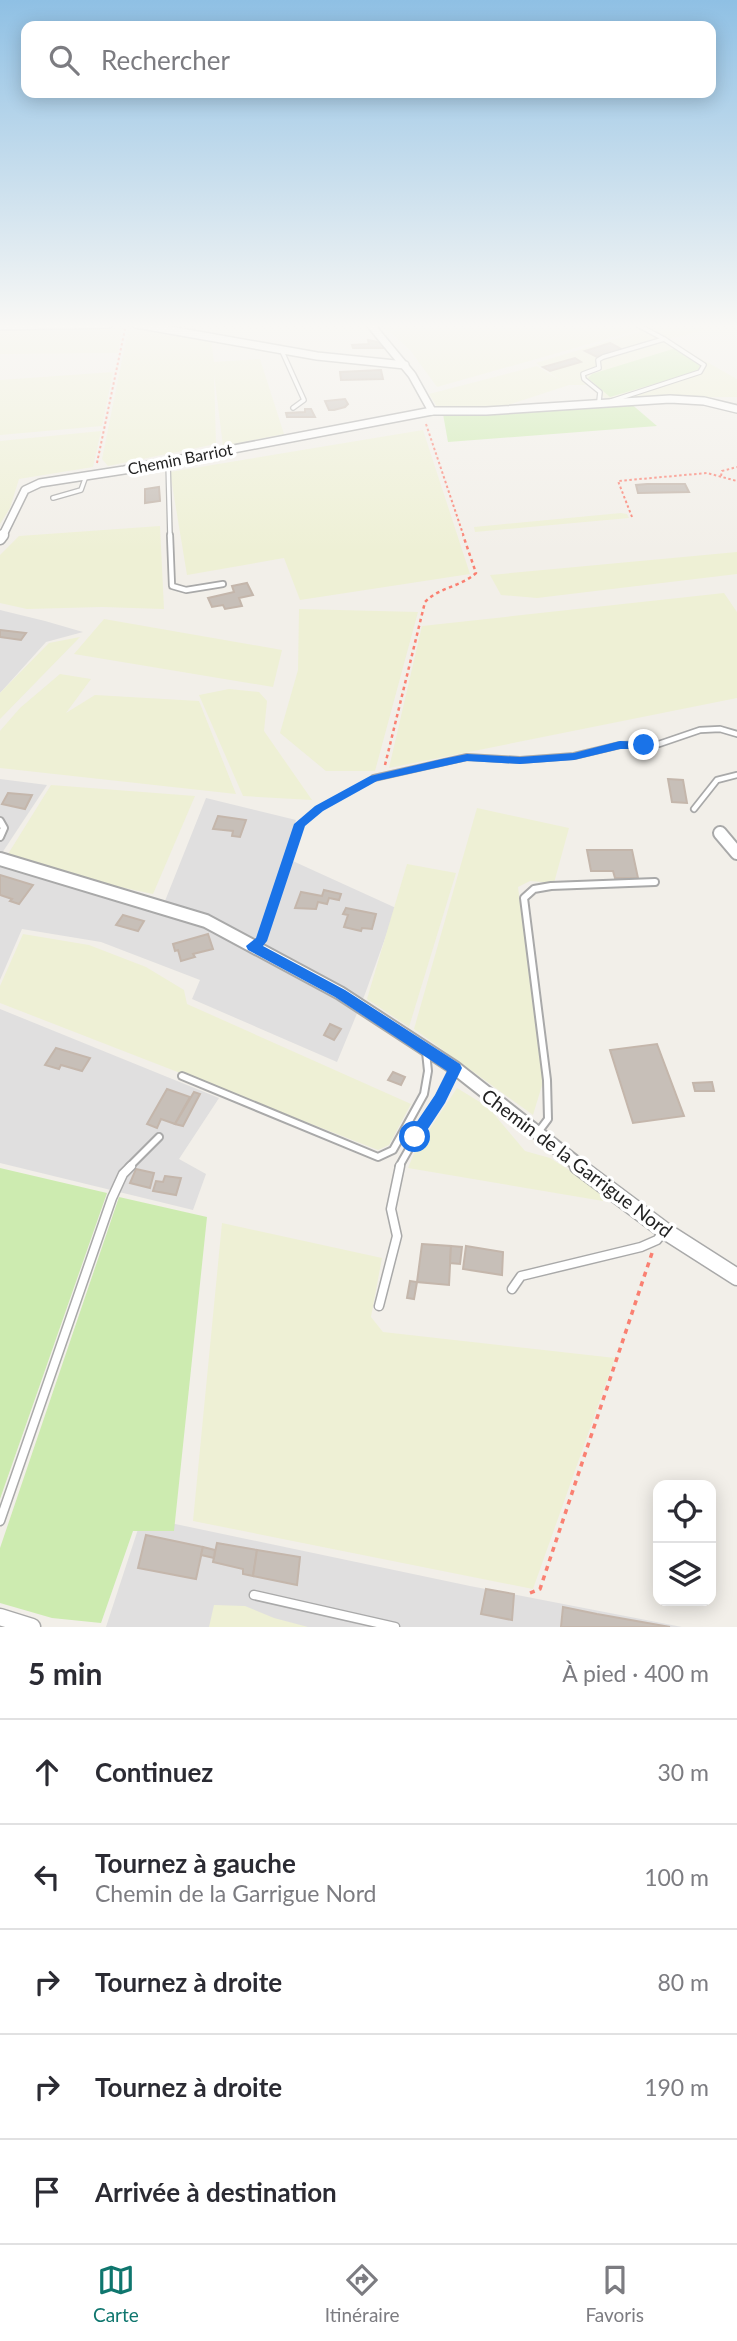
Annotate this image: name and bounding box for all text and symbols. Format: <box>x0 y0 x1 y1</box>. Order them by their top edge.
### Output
search box <box>21 21 716 98</box>
icon: search <box>45 41 83 79</box>
text: Rechercher <box>101 44 230 76</box>
street label: Chemin Barriot <box>126 439 234 478</box>
route end <box>628 729 659 760</box>
street label: Chemin de la Garrigue Nord <box>478 1083 677 1242</box>
route start <box>399 1121 430 1152</box>
map controls <box>653 1480 716 1606</box>
button: locate <box>653 1480 716 1543</box>
button: layers <box>653 1543 716 1606</box>
text: 5 min <box>28 1655 102 1691</box>
text: À pied · 400 m <box>562 1659 709 1687</box>
icon: ahead <box>28 1753 66 1791</box>
text: Continuez <box>95 1756 213 1788</box>
text: 30 m <box>658 1758 709 1786</box>
text: Tournez à gauche <box>95 1847 296 1879</box>
icon: left <box>28 1858 66 1896</box>
text: 100 m <box>644 1863 709 1891</box>
text: Chemin de la Garrigue Nord <box>95 1879 376 1907</box>
icon: right <box>28 1963 66 2001</box>
text: Tournez à droite <box>95 1966 282 1998</box>
text: 80 m <box>658 1968 709 1996</box>
icon: right <box>28 2068 66 2106</box>
text: Tournez à droite <box>95 2071 282 2103</box>
text: 190 m <box>644 2073 709 2101</box>
icon: arrive <box>28 2173 66 2211</box>
text: Arrivée à destination <box>95 2176 337 2208</box>
tab: Carte <box>93 2261 139 2326</box>
tab: Itinéraire <box>325 2261 399 2326</box>
tab: Favoris <box>585 2261 644 2326</box>

